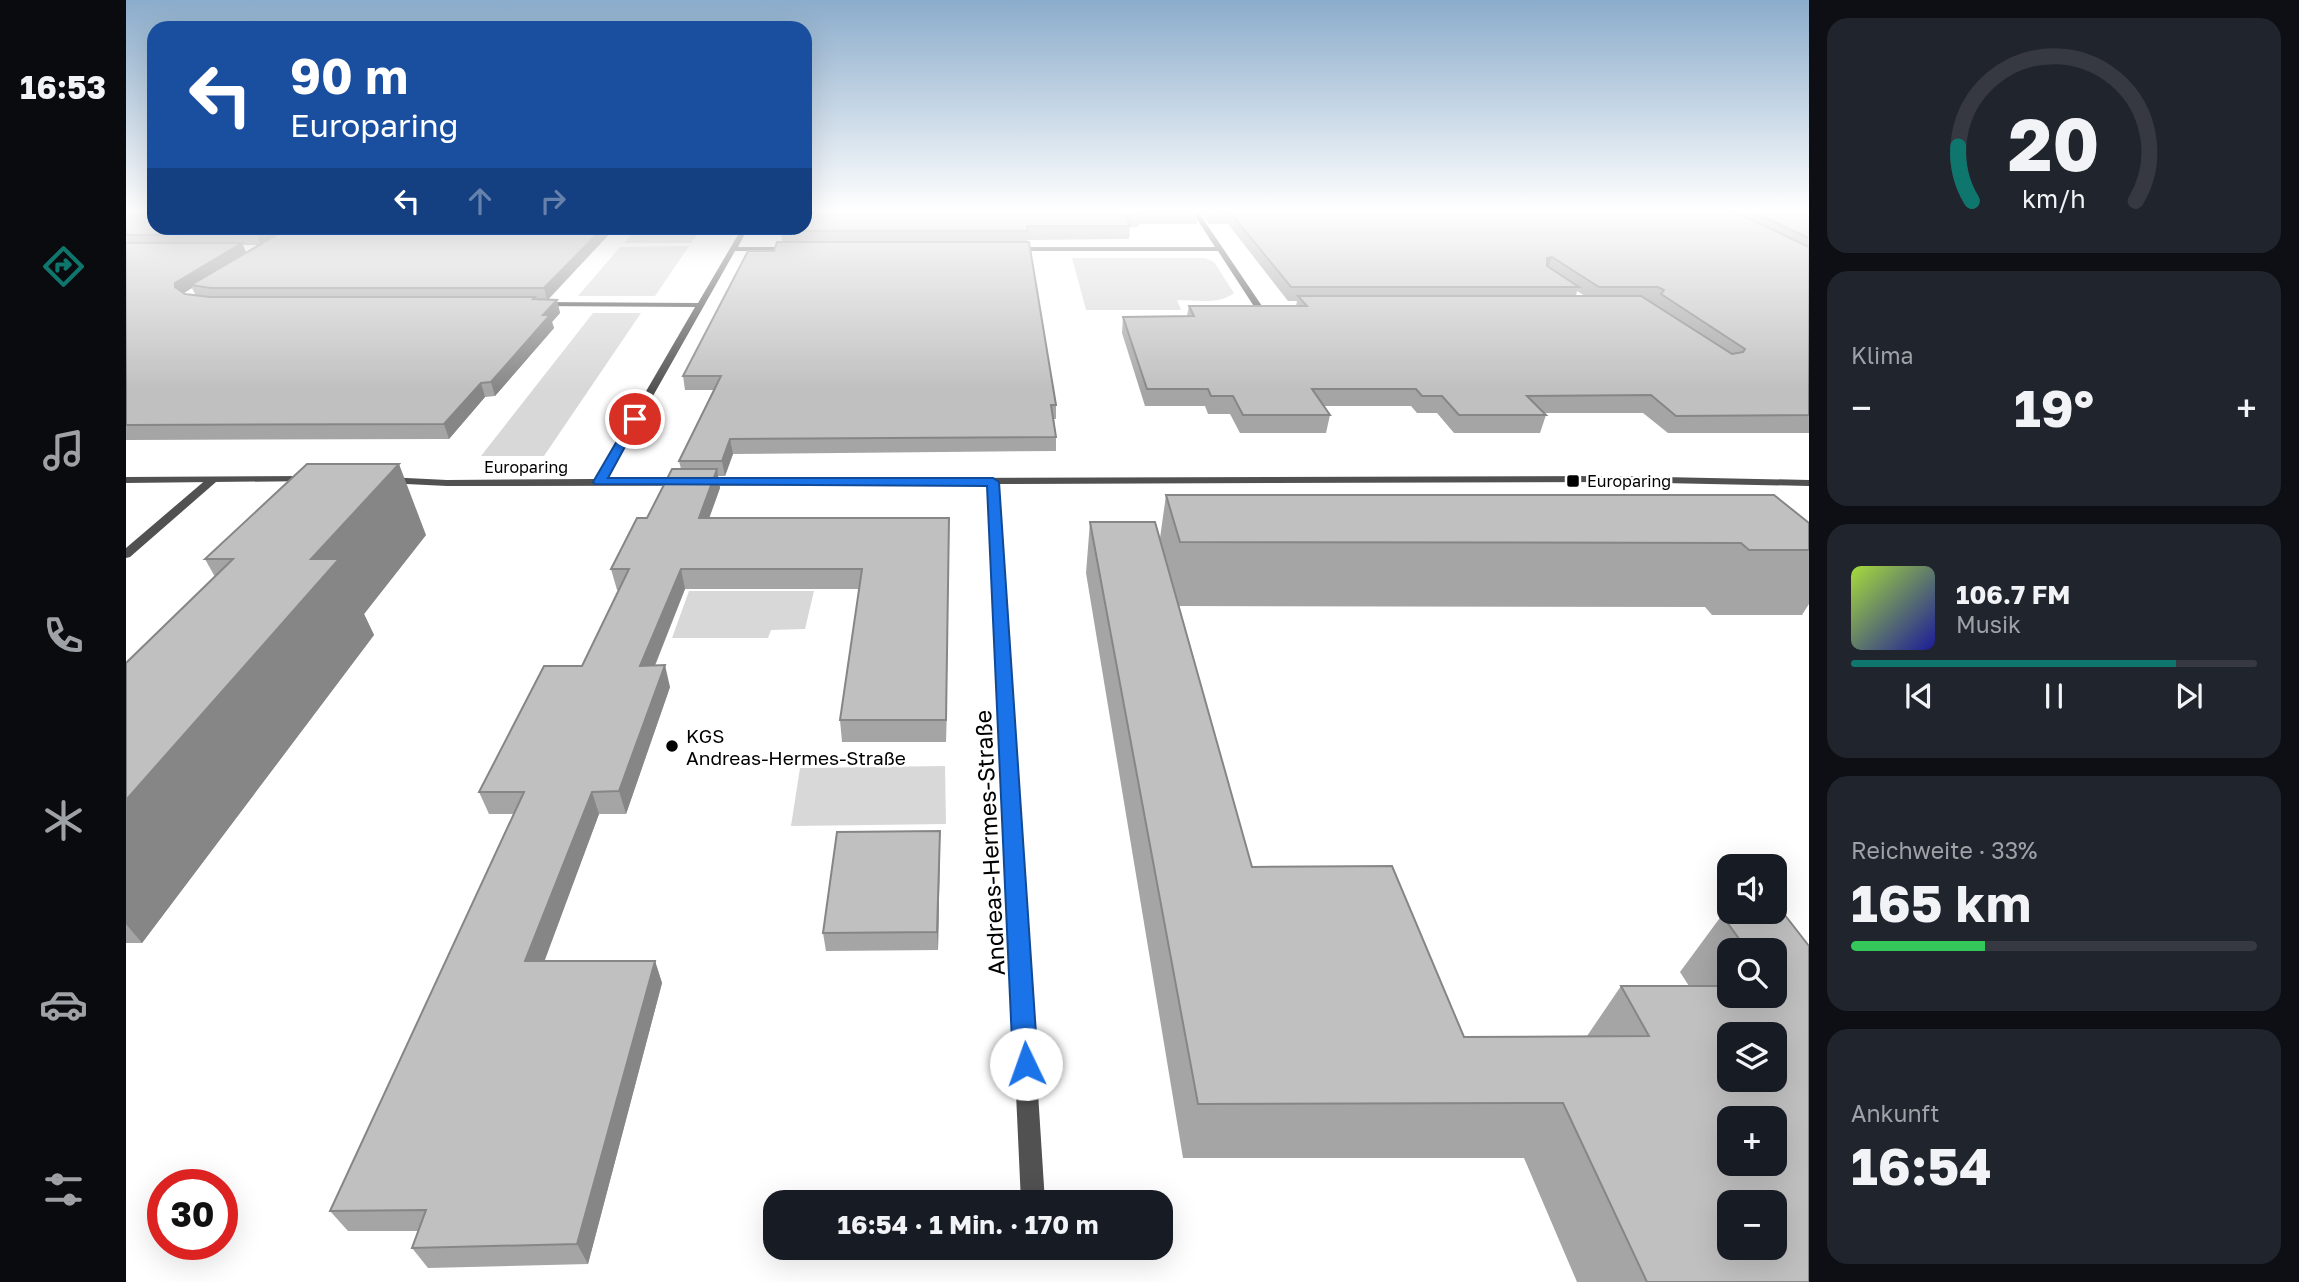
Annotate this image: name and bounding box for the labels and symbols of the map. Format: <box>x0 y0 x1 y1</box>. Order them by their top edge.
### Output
pin <box>605 389 665 449</box>
street label: Europaring <box>484 457 568 477</box>
place label: Europaring <box>1587 471 1671 491</box>
marker: Europaring <box>1565 473 1581 489</box>
street label: Andreas-Hermes-Straße <box>968 709 1010 977</box>
place label: KGS Andreas-Hermes-Straße <box>686 724 906 769</box>
marker: KGS Andreas-Hermes-Straße <box>664 738 680 754</box>
position arrow <box>989 1027 1063 1101</box>
speed limit sign: 30 <box>147 1169 238 1260</box>

